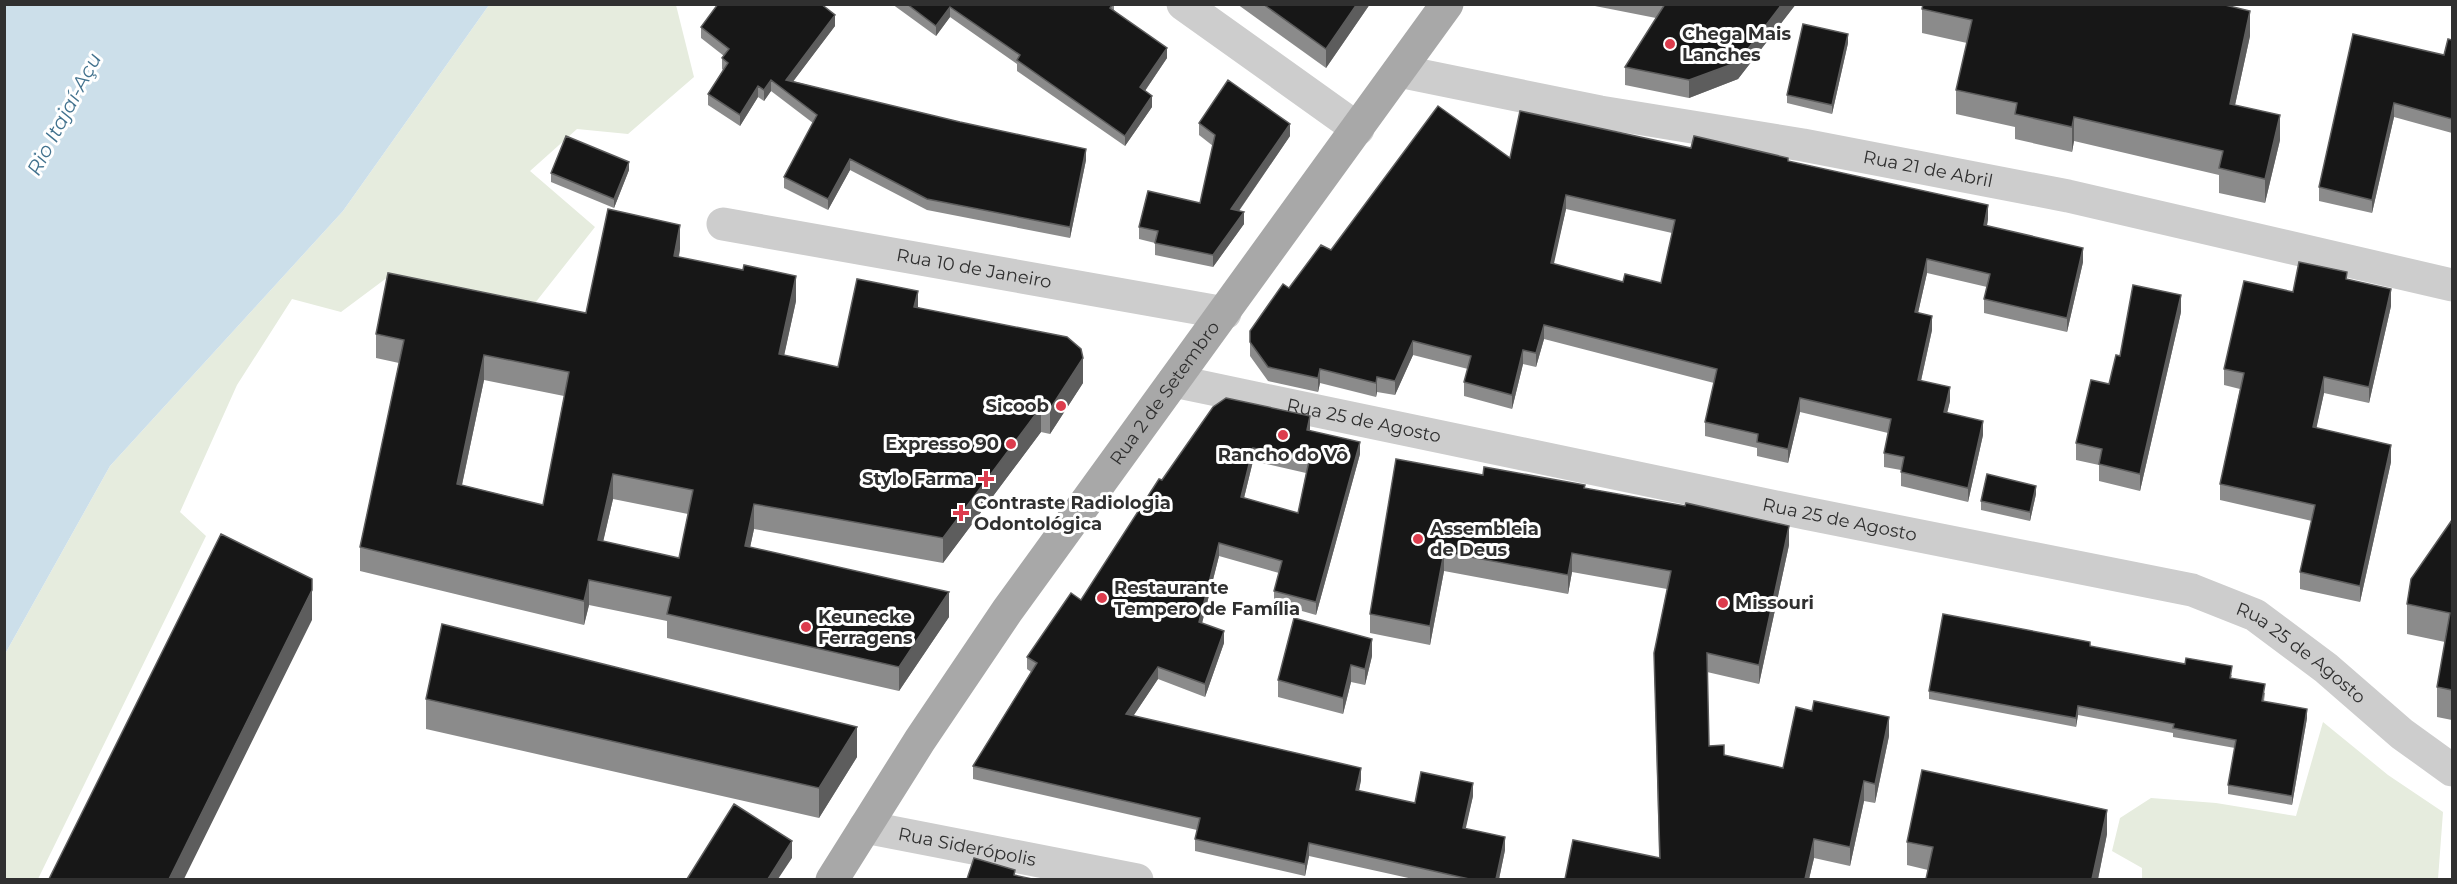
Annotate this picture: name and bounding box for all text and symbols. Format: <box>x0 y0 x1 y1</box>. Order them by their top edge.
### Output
place label: Chega Mais Lanches <box>1682 23 1791 66</box>
marker: Chega Mais Lanches <box>1663 37 1677 51</box>
water label: Rio Itajaí-Açu <box>22 49 106 179</box>
street label: Rua 21 de Abril <box>1861 146 1995 192</box>
street label: Rua 10 de Janeiro <box>895 244 1053 293</box>
street label: Rua 2 de Setembro <box>1105 317 1224 470</box>
street label: Rua 25 de Agosto <box>1285 394 1443 448</box>
place label: Sicoob <box>986 395 1049 417</box>
marker: Sicoob <box>1054 399 1068 413</box>
marker: Rancho do Vô <box>1276 428 1290 442</box>
place label: Expresso 90 <box>885 433 999 455</box>
marker: Expresso 90 <box>1004 437 1018 451</box>
place label: Rancho do Vô <box>1218 444 1348 466</box>
place label: Stylo Farma <box>862 468 974 490</box>
marker: Stylo Farma <box>979 472 993 486</box>
place label: Contraste Radiologia Odontológica <box>974 492 1171 535</box>
street label: Rua 25 de Agosto <box>1761 493 1919 546</box>
marker: Contraste Radiologia Odontológica <box>952 504 970 522</box>
place label: Assembleia de Deus <box>1429 518 1539 561</box>
marker: Assembleia de Deus <box>1411 532 1425 546</box>
place label: Restaurante Tempero de Família <box>1114 577 1300 620</box>
marker: Restaurante Tempero de Família <box>1095 591 1109 605</box>
place label: Missouri <box>1735 592 1814 614</box>
marker: Missouri <box>1716 596 1730 610</box>
street label: Rua 25 de Agosto <box>2233 598 2370 708</box>
place label: Keunecke Ferragens <box>818 606 913 649</box>
marker: Keunecke Ferragens <box>799 620 813 634</box>
street label: Rua Siderópolis <box>896 823 1038 871</box>

